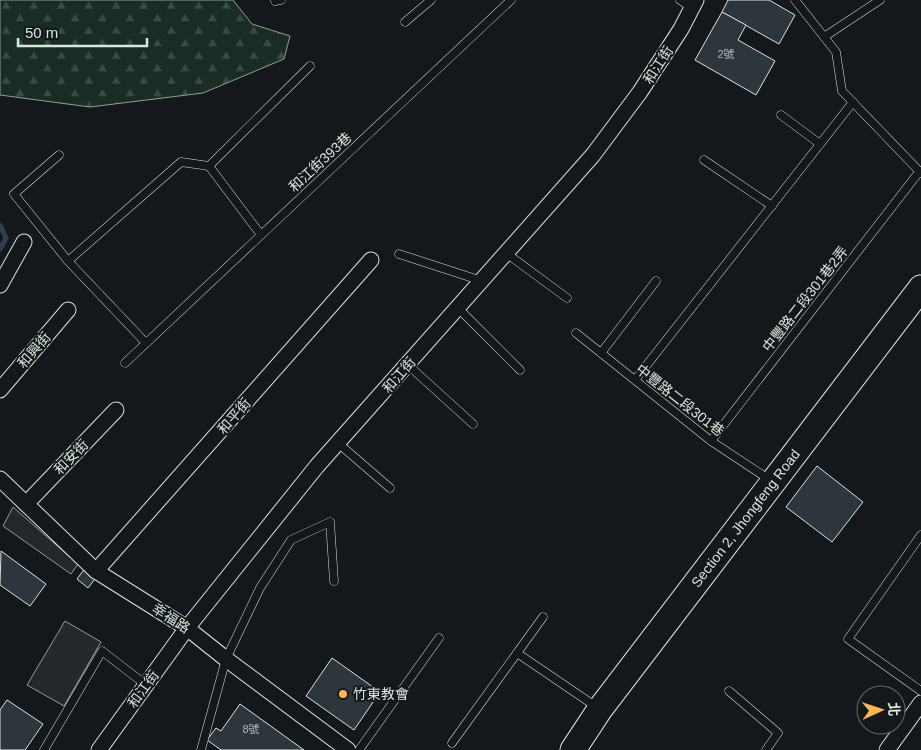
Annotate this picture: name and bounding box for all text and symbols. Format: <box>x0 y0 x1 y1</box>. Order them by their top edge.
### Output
scale bar <box>18 15 146 47</box>
text: 50 m <box>25 24 58 41</box>
street label: 和江街 <box>640 43 676 87</box>
house number: 2號 <box>717 48 735 60</box>
street label: 和江街393巷 <box>286 129 354 195</box>
street label: 中豐路二段301巷2弄 <box>759 243 851 355</box>
street label: 和興街 <box>14 329 54 371</box>
street label: 和江街 <box>379 354 419 396</box>
street label: 中豐路二段301巷 <box>633 361 727 439</box>
street label: 和平街 <box>214 395 254 437</box>
street label: 和安街 <box>51 436 91 478</box>
street label: Section 2, Jhongfeng Road <box>688 446 803 590</box>
street label: 幸福路 <box>149 600 193 636</box>
street label: 和江街 <box>124 667 162 711</box>
north arrow <box>856 685 906 735</box>
place label: 竹東教會 <box>353 686 409 702</box>
marker: 竹東教會 <box>337 688 349 700</box>
text: 北 <box>886 702 902 717</box>
house number: 8號 <box>242 723 260 735</box>

